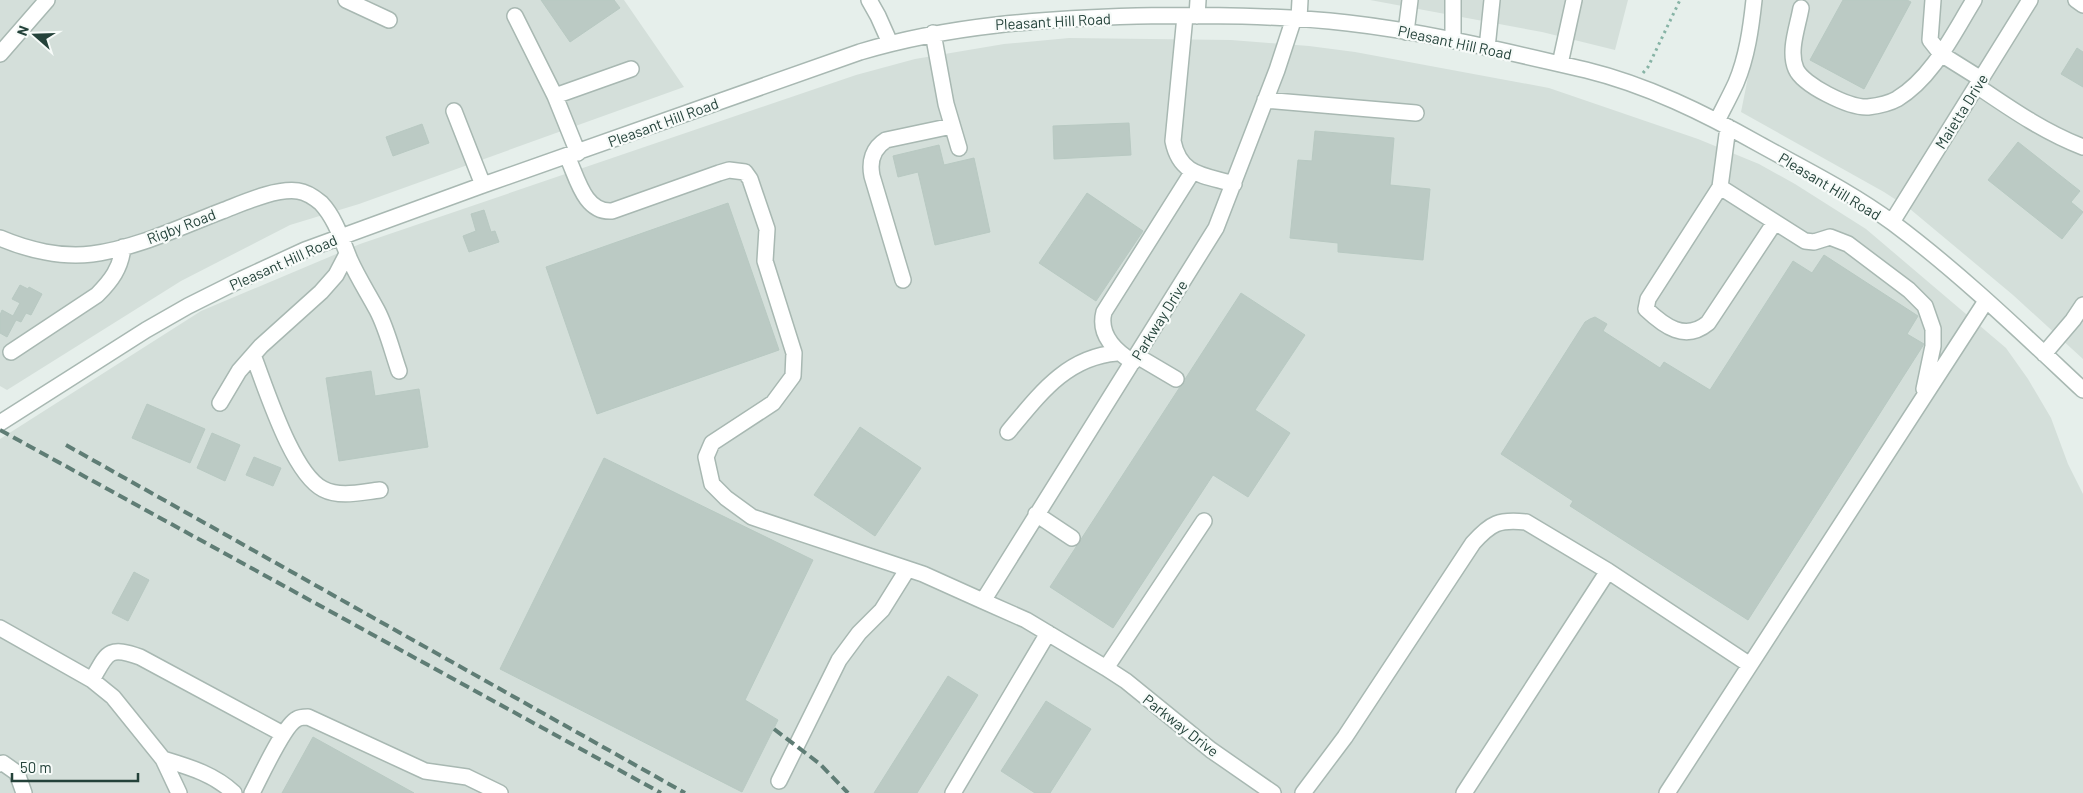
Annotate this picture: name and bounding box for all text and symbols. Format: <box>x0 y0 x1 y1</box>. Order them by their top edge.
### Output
street label: Pleasant Hill Road <box>995 9 1111 33</box>
north arrow <box>10 10 60 60</box>
street label: Pleasant Hill Road <box>1396 21 1514 63</box>
text: N <box>13 23 32 38</box>
street label: Maietta Drive <box>1931 70 1991 152</box>
street label: Pleasant Hill Road <box>605 94 721 150</box>
street label: Pleasant Hill Road <box>1776 148 1884 224</box>
street label: Rigby Road <box>144 205 218 247</box>
street label: Pleasant Hill Road <box>226 230 340 294</box>
street label: Parkway Drive <box>1127 277 1191 363</box>
street label: Parkway Drive <box>1140 690 1222 760</box>
scale bar <box>12 750 139 782</box>
text: 50 m <box>20 758 52 776</box>

